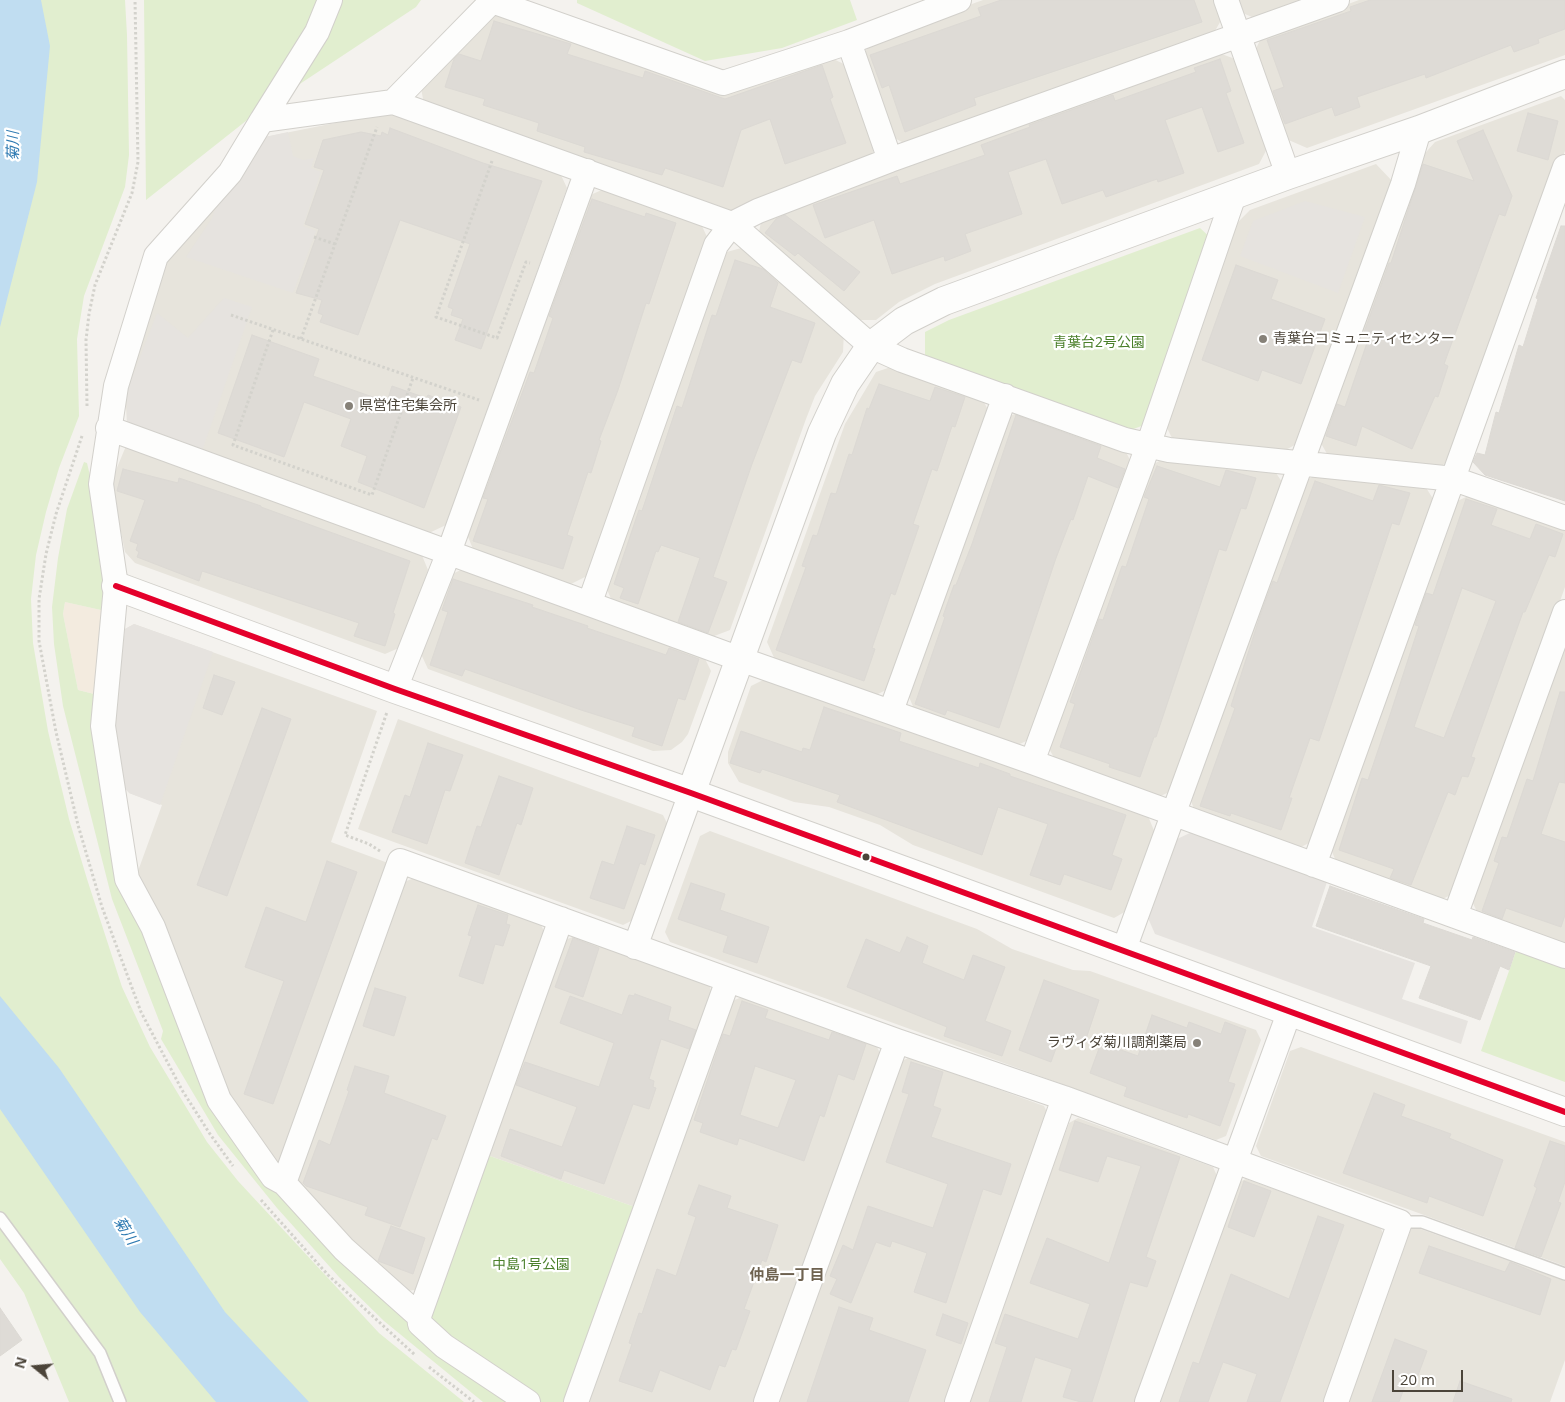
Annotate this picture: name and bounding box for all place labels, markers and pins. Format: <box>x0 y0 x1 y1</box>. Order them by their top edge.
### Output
place label: 青葉台コミュニティセンター <box>1273 331 1455 347</box>
marker: 青葉台コミュニティセンター <box>1257 333 1269 345</box>
place label: 県営住宅集会所 <box>359 398 457 414</box>
marker: 県営住宅集会所 <box>343 400 355 412</box>
unlabelled marker <box>861 852 871 862</box>
place label: ラヴィダ菊川調剤薬局 <box>1047 1035 1187 1051</box>
marker: ラヴィダ菊川調剤薬局 <box>1191 1037 1203 1049</box>

